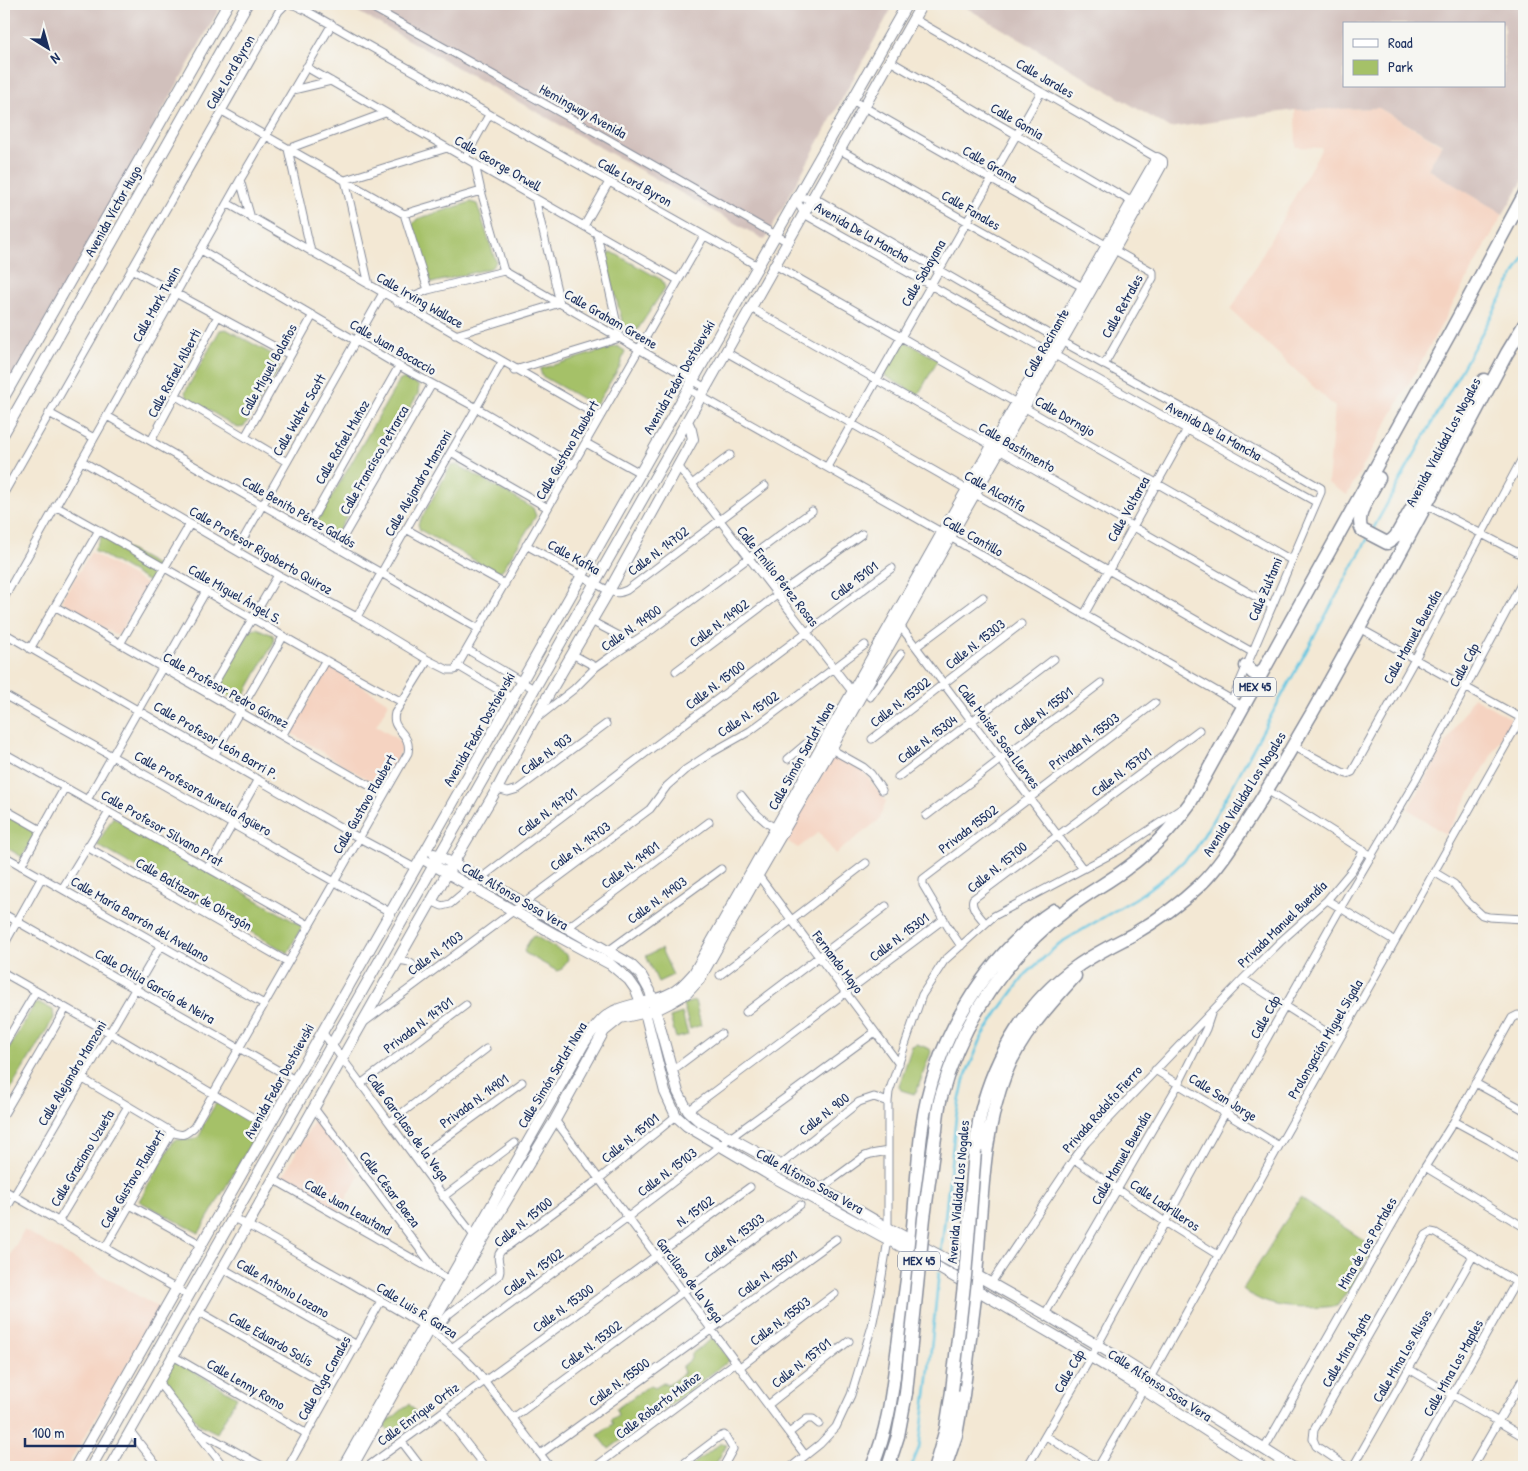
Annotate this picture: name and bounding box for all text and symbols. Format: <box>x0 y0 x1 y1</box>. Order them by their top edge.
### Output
north arrow <box>22 22 72 72</box>
legend <box>1343 22 1506 88</box>
street label: Calle Lord Byron <box>201 31 259 113</box>
text: Road <box>1388 32 1413 53</box>
text: N <box>47 49 65 69</box>
street label: Calle Jarales <box>1013 53 1078 102</box>
text: Park <box>1388 56 1413 77</box>
street label: Hemingway Avenida <box>536 79 631 143</box>
street label: Calle Gomia <box>987 98 1048 144</box>
street label: Calle George Orwell <box>451 130 546 197</box>
street label: Calle Grama <box>959 140 1022 187</box>
street label: Calle Lord Byron <box>594 153 676 211</box>
street label: Avenida Víctor Hugo <box>80 162 146 260</box>
street label: Calle Fanales <box>938 185 1004 234</box>
street label: Avenida De la Mancha <box>811 197 914 267</box>
street label: Calle Sabayana <box>896 235 951 310</box>
street label: Calle Mark Twain <box>127 262 184 345</box>
street label: Calle Irving Wallace <box>373 267 468 333</box>
street label: Calle Retrales <box>1096 270 1147 341</box>
street label: Calle Graham Greene <box>561 284 662 353</box>
street label: Calle Rocinante <box>1018 304 1073 381</box>
street label: Calle Juan Bocaccio <box>346 314 440 379</box>
street label: Avenida Fedor Dostoievski <box>638 316 719 437</box>
street label: Calle Miguel Bolaños <box>234 320 302 420</box>
street label: Calle Rafael Alberti <box>142 325 205 421</box>
street label: Calle Walter Scott <box>267 370 330 459</box>
street label: Avenida Vialidad Los Nogales <box>1400 374 1486 510</box>
street label: Calle Dornajo <box>1031 391 1099 441</box>
street label: Calle Rafael Muñoz <box>310 396 373 488</box>
street label: Calle Gustavo Flaubert <box>530 396 603 503</box>
street label: Avenida De la Mancha <box>1163 396 1266 465</box>
street label: Calle Francisco Petrarca <box>335 401 413 518</box>
street label: Calle Bastimento <box>975 417 1059 476</box>
street label: Calle Alejandro Manzoni <box>379 426 457 540</box>
street label: Calle Alcatifa <box>961 465 1030 516</box>
street label: Calle Benito Pérez Galdós <box>239 471 360 552</box>
street label: Calle Voltarea <box>1102 472 1154 545</box>
street label: Calle Profesor Rigoberto Quiroz <box>186 501 336 599</box>
street label: Calle Cantillo <box>939 511 1007 561</box>
street label: Calle N. 14702 <box>623 521 692 580</box>
street label: Calle Emilio Pérez Rosas <box>733 521 824 630</box>
street label: Calle Kafka <box>545 534 604 579</box>
street label: Calle Zultami <box>1243 554 1286 624</box>
street label: Calle 15101 <box>826 556 882 605</box>
street label: Calle Miguel Ángel S. <box>184 559 286 629</box>
street label: Calle Manuel Buendía <box>1378 586 1446 687</box>
street label: Calle N. 14902 <box>685 594 753 651</box>
street label: Calle N. 14900 <box>597 600 665 655</box>
street label: Calle N. 15303 <box>941 614 1009 673</box>
street label: Calle Cdp <box>1444 640 1484 690</box>
street label: Calle Profesor Pedro Gómez <box>160 647 293 732</box>
street label: Calle N. 15100 <box>681 656 748 713</box>
street label: Avenida Fedor Dostoievski <box>438 668 519 789</box>
street label: Calle N. 15302 <box>866 672 934 731</box>
road number: MEX 45 <box>1234 678 1276 696</box>
street label: Calle Moisés Sosa Llerves <box>954 679 1045 792</box>
street label: Calle N. 15501 <box>1009 682 1076 739</box>
street label: Calle N. 15102 <box>713 686 783 741</box>
street label: Calle Profesor León Barri P. <box>150 696 282 783</box>
street label: Calle Simón Sarlat Nava <box>763 698 838 813</box>
street label: Privada N. 15503 <box>1045 708 1123 773</box>
street label: Calle N. 15304 <box>893 710 961 767</box>
street label: Calle N. 903 <box>516 728 575 779</box>
street label: Avenida Vialidad Los Nogales <box>1197 728 1291 860</box>
street label: Calle N. 15701 <box>1087 743 1155 801</box>
street label: Calle Profesora Aurelia Agüero <box>131 745 276 841</box>
street label: Calle Gustavo Flaubert <box>327 750 400 857</box>
street label: Calle N. 14701 <box>513 783 580 840</box>
street label: Calle Profesor Silvano Prat <box>98 785 227 870</box>
street label: Privada 15502 <box>934 800 1002 857</box>
street label: Calle N. 14703 <box>545 817 614 875</box>
street label: Calle N. 14901 <box>597 836 663 893</box>
street label: Calle N. 15700 <box>963 837 1031 897</box>
street label: Calle Baltazar de Obregón <box>132 852 256 936</box>
street label: Calle Alfonso Sosa Vera <box>458 857 573 934</box>
street label: Calle María Barrón del Avellano <box>67 871 213 966</box>
street label: Calle N. 14903 <box>623 871 690 928</box>
street label: Privada Manuel Buendía <box>1233 876 1331 971</box>
street label: Calle N. 15301 <box>865 908 932 965</box>
street label: Calle N. 1103 <box>403 926 466 979</box>
street label: Fernando Mayo <box>807 926 868 998</box>
street label: Calle Otilia García de Neira <box>92 943 219 1028</box>
street label: Prolongación Miguel Sigala <box>1283 975 1368 1103</box>
street label: Privada N. 14701 <box>379 992 456 1057</box>
street label: Calle Cdp <box>1245 992 1285 1042</box>
street label: Calle Alejandro Manzoni <box>32 1016 112 1130</box>
street label: Calle Simón Sarlat Nava <box>512 1018 591 1131</box>
street label: Avenida Fedor Dostoievski <box>239 1020 318 1142</box>
street label: Privada Rodolfo Fierro <box>1057 1061 1146 1156</box>
street label: Calle San Jorge <box>1185 1068 1262 1126</box>
street label: Calle Garcilaso de la Vega <box>362 1069 454 1186</box>
street label: Privada N. 14901 <box>435 1069 512 1132</box>
street label: Calle N. 900 <box>794 1088 853 1139</box>
street label: Calle Graciano Uzueta <box>45 1105 118 1210</box>
street label: Calle Manuel Buendía <box>1086 1107 1155 1208</box>
street label: Calle N. 15101 <box>597 1108 663 1167</box>
street label: Avenida Vialidad Los Nogales <box>942 1120 974 1264</box>
street label: Calle Gustavo Flaubert <box>95 1126 169 1232</box>
street label: Calle N. 15103 <box>633 1143 700 1200</box>
street label: Calle Alfonso Sosa Vera <box>753 1143 868 1218</box>
street label: Calle César Baeza <box>356 1147 425 1231</box>
street label: Calle Juan Leautand <box>301 1174 396 1240</box>
street label: Calle Ladrilleros <box>1127 1174 1204 1235</box>
street label: N. 15102 <box>672 1190 718 1231</box>
street label: Calle N. 15100 <box>489 1192 556 1251</box>
street label: Mina de Los Portales <box>1333 1193 1401 1292</box>
street label: Calle N. 15303 <box>699 1209 768 1267</box>
street label: Garcilaso de la Vega <box>651 1233 729 1327</box>
street label: Calle N. 15102 <box>499 1243 567 1300</box>
street label: Calle N. 15501 <box>733 1245 801 1302</box>
road number: MEX 45 <box>898 1252 940 1270</box>
street label: Calle Antonio Lozano <box>233 1253 333 1322</box>
street label: Calle Luis R. Garza <box>373 1277 462 1342</box>
street label: Calle N. 15300 <box>528 1279 597 1336</box>
street label: Calle N. 15503 <box>746 1292 814 1350</box>
street label: Calle Mina Los Alisos <box>1367 1306 1436 1406</box>
street label: Calle Eduardo Solís <box>225 1307 317 1370</box>
street label: Calle Mina Ágata <box>1317 1308 1376 1391</box>
street label: Calle N. 15302 <box>556 1315 625 1374</box>
street label: Calle Mina Los Maples <box>1418 1316 1488 1420</box>
street label: Calle Olga Canales <box>292 1332 356 1424</box>
street label: Calle N. 15701 <box>767 1333 834 1392</box>
street label: Calle Alfonso Sosa Vera <box>1105 1344 1216 1426</box>
street label: Calle Cdp <box>1049 1346 1089 1396</box>
street label: Calle Lenny Romo <box>203 1353 289 1415</box>
street label: Calle N. 15500 <box>584 1353 653 1410</box>
street label: Calle Roberto Muñoz <box>611 1366 704 1443</box>
street label: Calle Enrique Ortiz <box>373 1377 463 1451</box>
scale bar <box>25 1416 135 1448</box>
text: 100 m <box>32 1422 65 1443</box>

